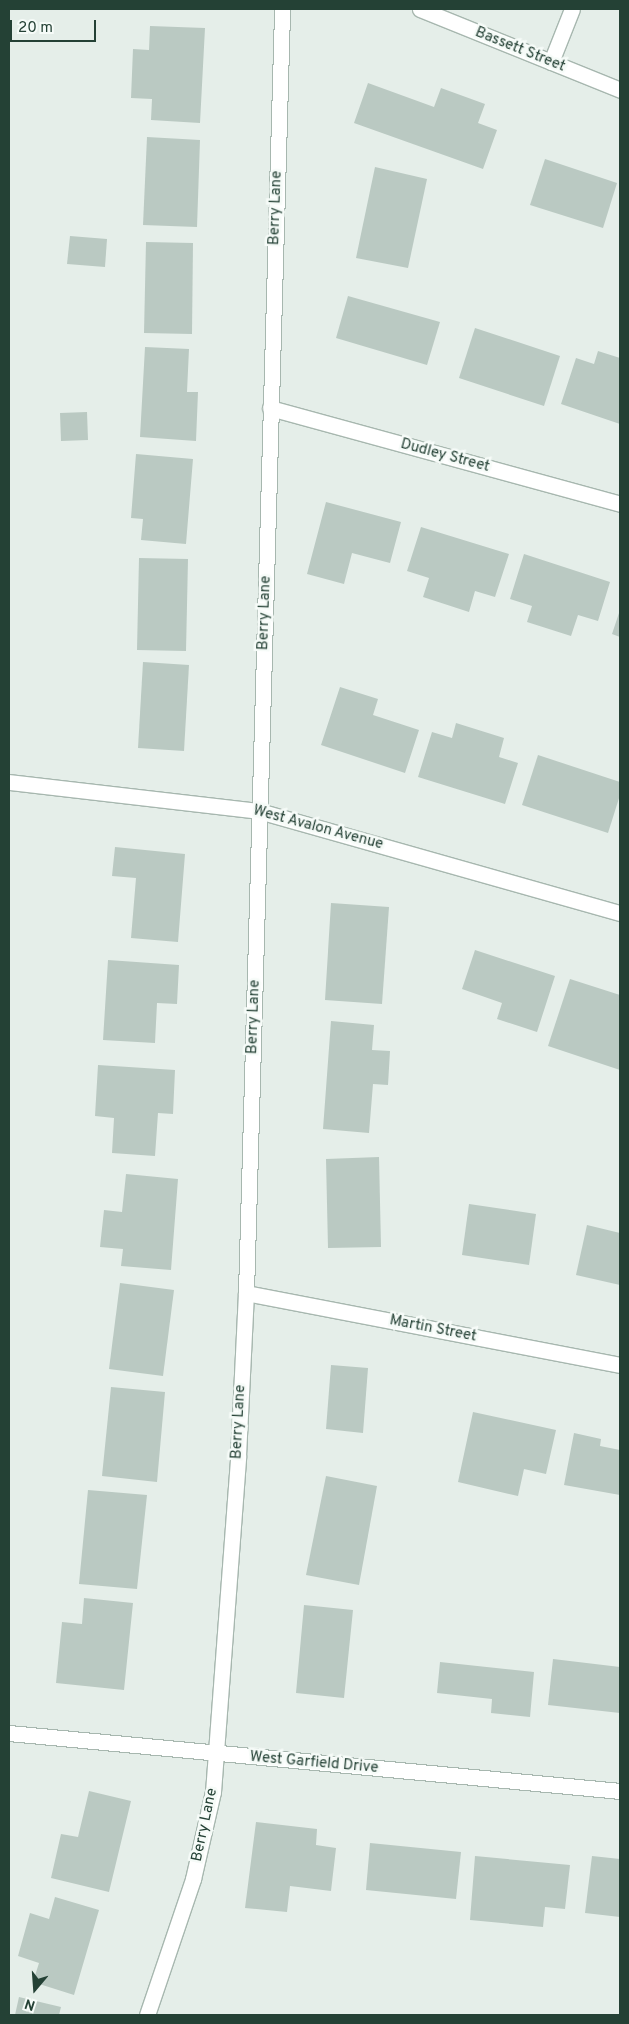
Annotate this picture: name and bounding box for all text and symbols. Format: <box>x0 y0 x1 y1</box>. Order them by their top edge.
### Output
scale bar <box>12 10 99 42</box>
text: 20 m <box>18 19 53 38</box>
street label: Bassett Street <box>472 24 568 76</box>
street label: Berry Lane <box>266 170 286 246</box>
street label: Dudley Street <box>398 435 492 477</box>
street label: Berry Lane <box>255 575 275 651</box>
street label: West Avalon Avenue <box>250 802 386 854</box>
street label: Berry Lane <box>244 979 264 1055</box>
street label: Martin Street <box>388 1312 478 1346</box>
street label: Berry Lane <box>228 1384 250 1460</box>
street label: West Garfield Drive <box>249 1748 379 1778</box>
street label: Berry Lane <box>188 1787 222 1863</box>
north arrow <box>10 1964 60 2014</box>
text: N <box>23 1994 38 2013</box>

